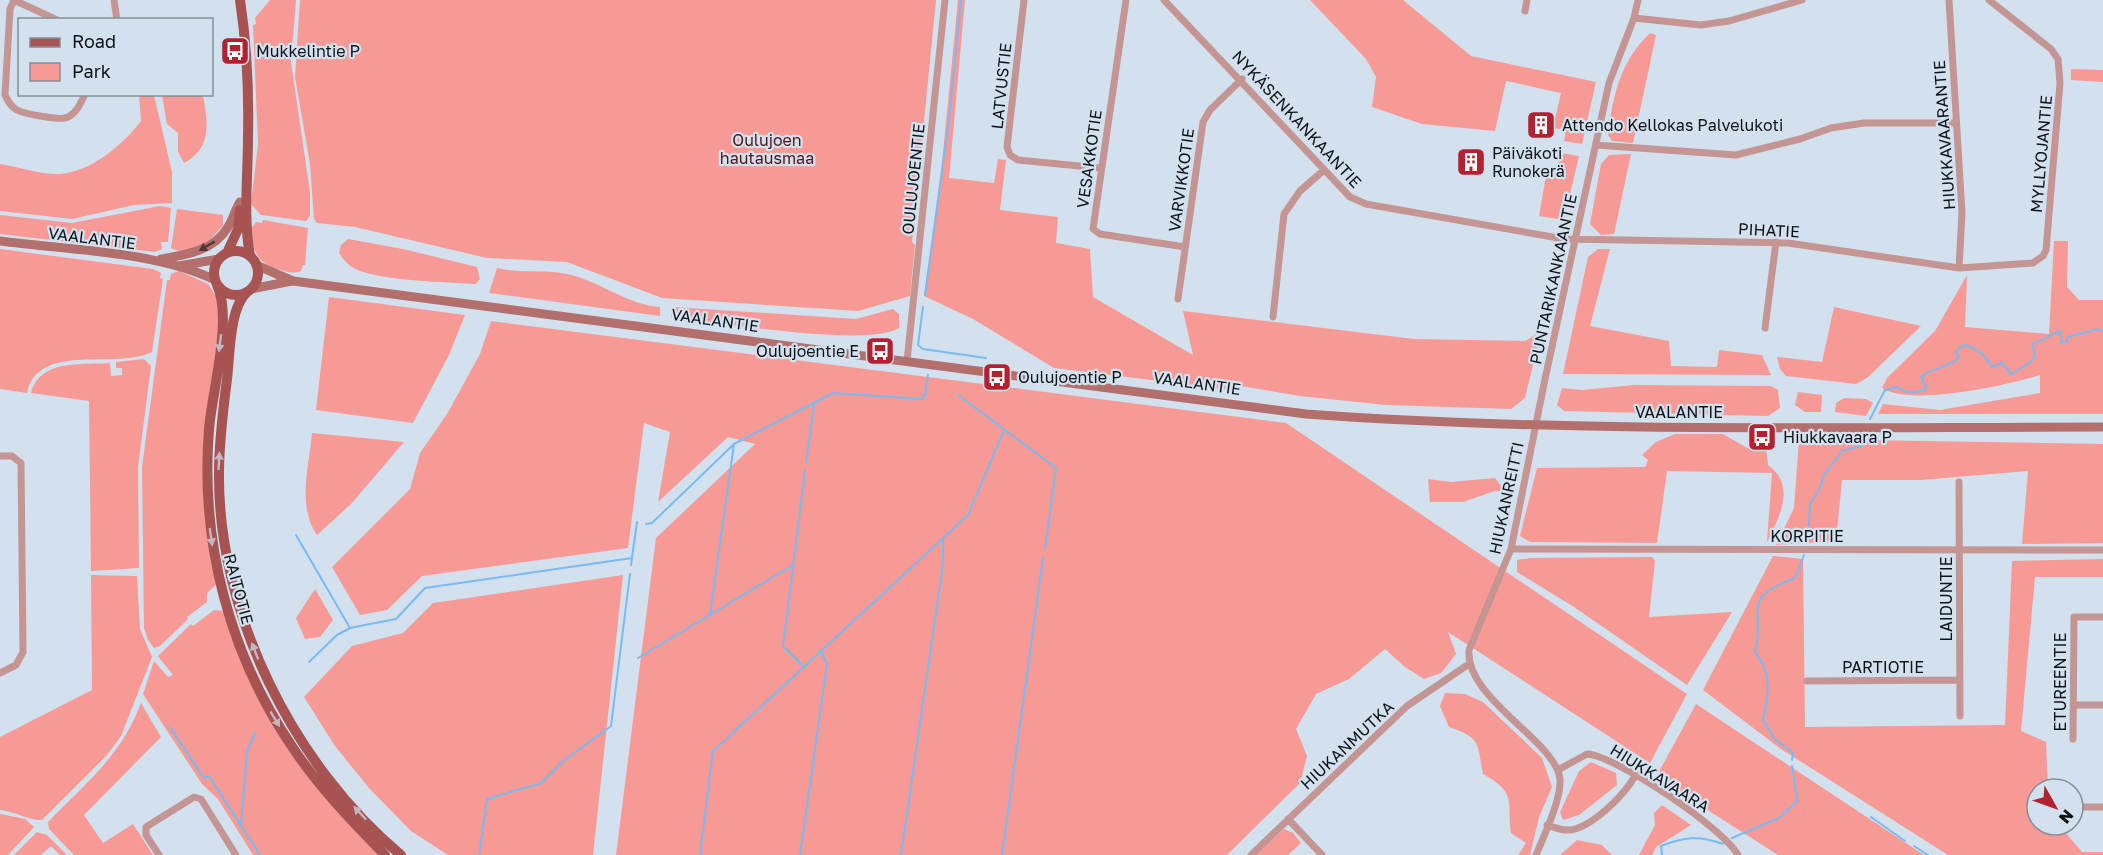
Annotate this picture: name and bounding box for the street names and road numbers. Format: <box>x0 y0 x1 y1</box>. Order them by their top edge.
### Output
street label: LATVUSTIE <box>987 42 1015 130</box>
street label: NYKÄSENKANKAANTIE <box>1228 46 1366 192</box>
street label: HIUKKAVAARANTIE <box>1929 59 1959 211</box>
street label: MYLLYOJANTIE <box>2026 94 2056 214</box>
street label: VESAKKOTIE <box>1072 108 1106 210</box>
street label: OULUJOENTIE <box>897 123 929 235</box>
street label: VARVIKKOTIE <box>1164 127 1198 233</box>
street label: PUNTARIKANKAANTIE <box>1525 192 1581 366</box>
street label: PIHATIE <box>1738 218 1800 242</box>
street label: VAALANTIE <box>47 223 137 253</box>
street label: VAALANTIE <box>670 304 760 336</box>
street label: VAALANTIE <box>1152 367 1242 399</box>
street label: VAALANTIE <box>1635 402 1723 422</box>
street label: HIUKANREITTI <box>1484 440 1528 556</box>
street label: KORPITIE <box>1770 526 1844 546</box>
street label: RAITOTIE <box>220 551 258 627</box>
street label: LAIDUNTIE <box>1936 556 1956 642</box>
street label: ETUREENTIE <box>2050 633 2070 731</box>
street label: PARTIOTIE <box>1842 657 1924 677</box>
street label: HIUKANMUTKA <box>1296 696 1398 793</box>
street label: HIUKKAVAARA <box>1607 740 1714 817</box>

